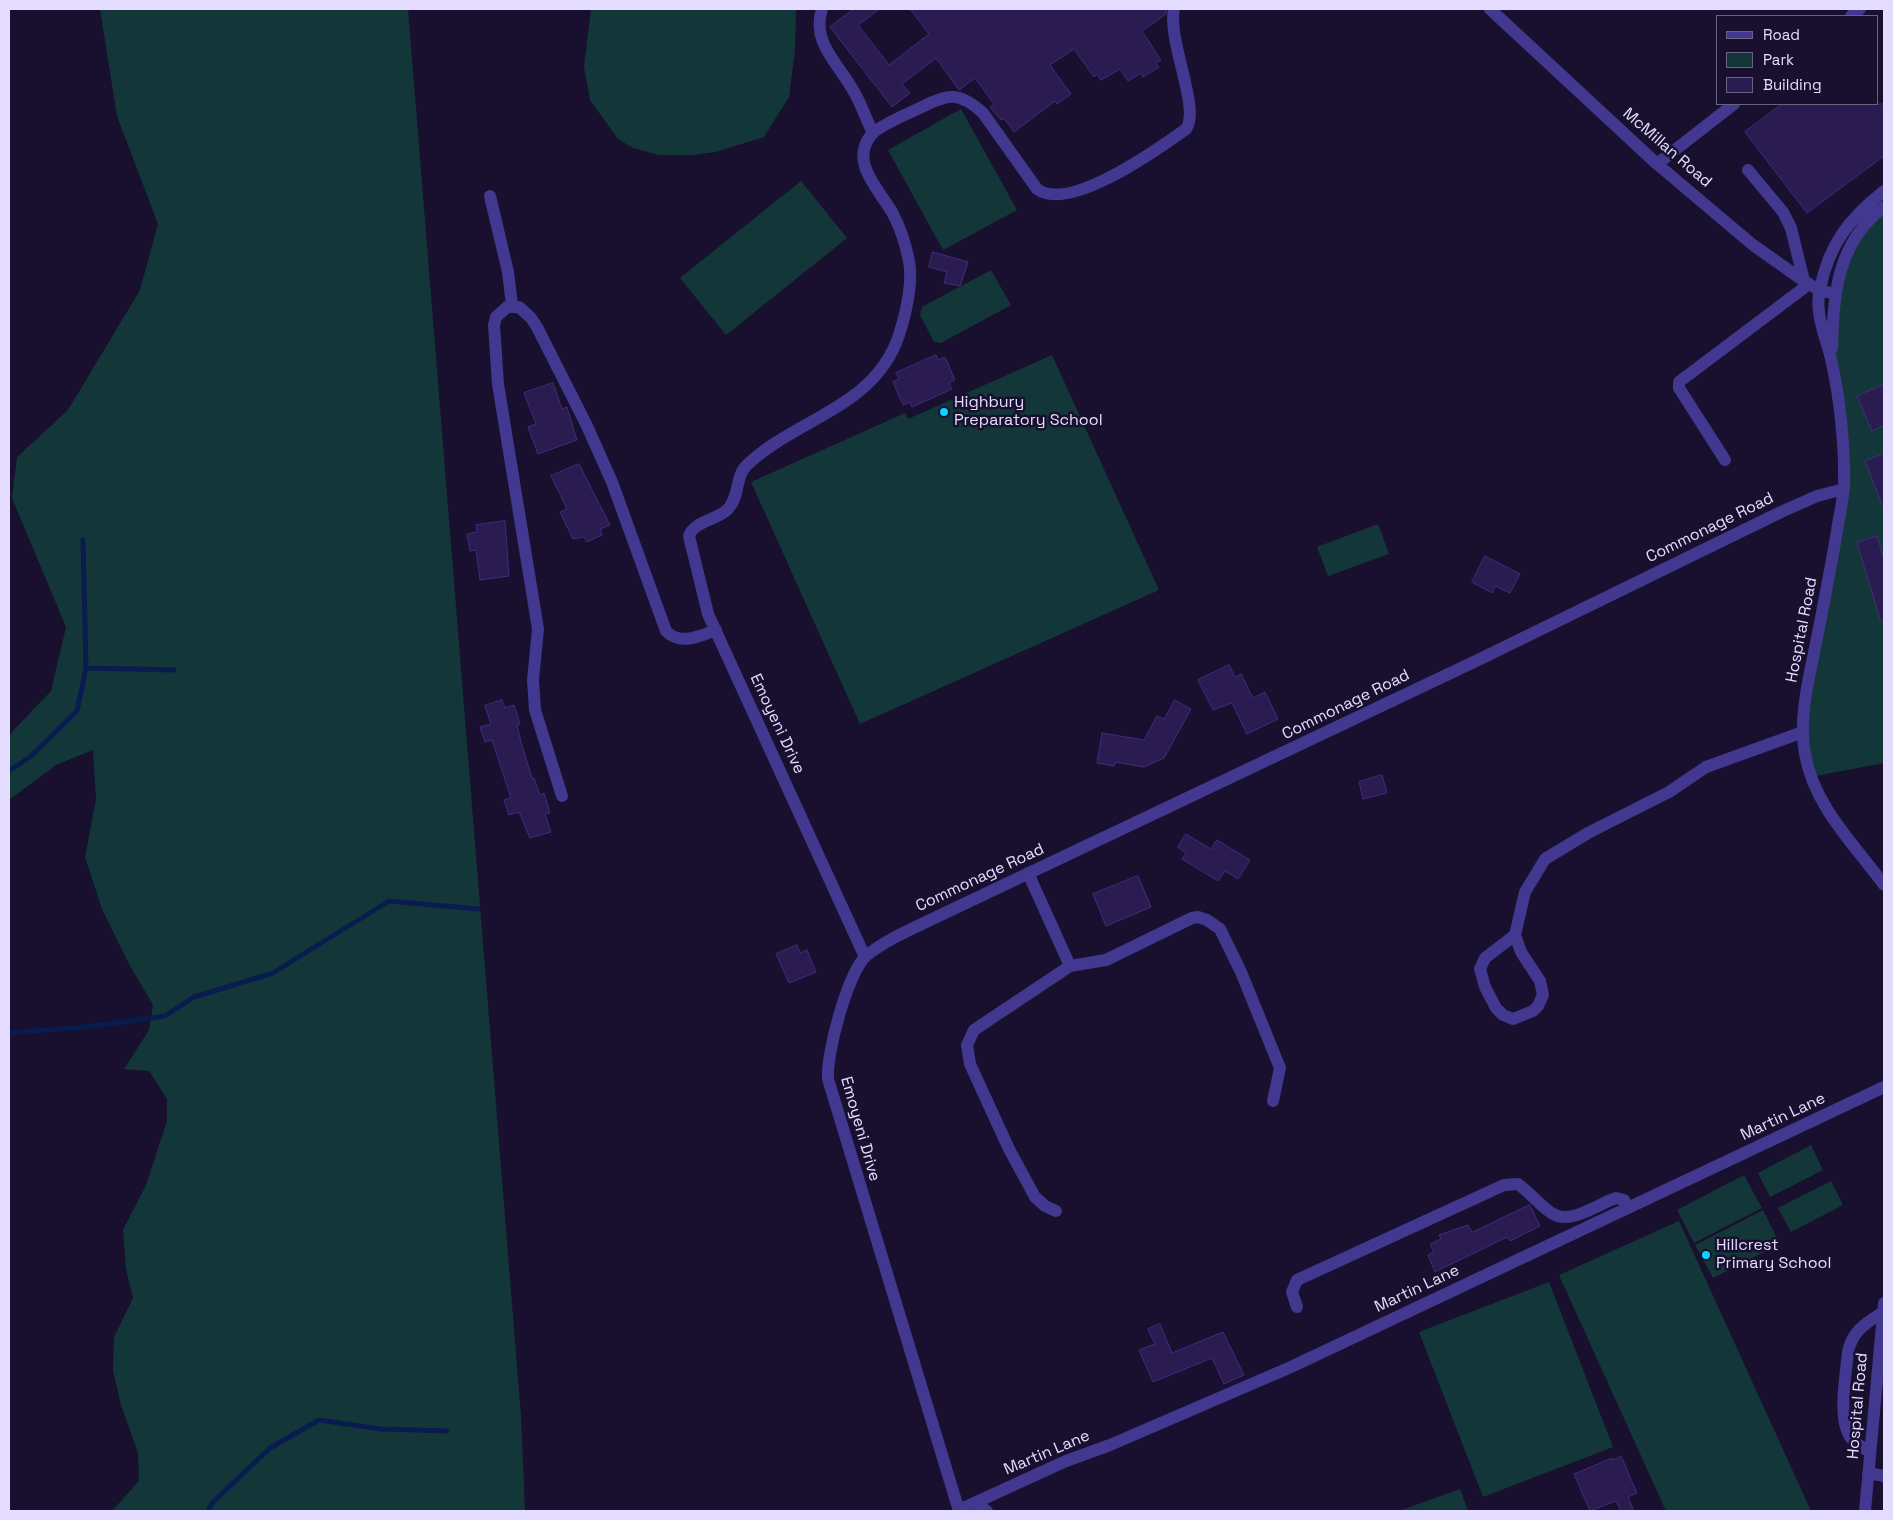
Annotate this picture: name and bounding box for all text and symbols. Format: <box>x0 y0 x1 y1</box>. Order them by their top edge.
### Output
legend <box>1716 15 1878 105</box>
text: Road <box>1763 25 1800 44</box>
text: Park <box>1763 50 1794 69</box>
text: Building <box>1763 75 1822 94</box>
street label: McMillan Road <box>1619 104 1715 192</box>
place label: Highbury Preparatory School <box>954 393 1103 431</box>
marker: Highbury Preparatory School <box>938 406 950 418</box>
street label: Commonage Road <box>1643 489 1777 567</box>
street label: Hospital Road <box>1782 576 1822 684</box>
street label: Commonage Road <box>1279 666 1413 744</box>
street label: Emoyeni Drive <box>745 671 809 777</box>
street label: Commonage Road <box>913 840 1047 916</box>
street label: Emoyeni Drive <box>836 1074 884 1184</box>
street label: Martin Lane <box>1737 1089 1829 1145</box>
place label: Hillcrest Primary School <box>1716 1236 1831 1274</box>
marker: Hillcrest Primary School <box>1700 1249 1712 1261</box>
street label: Martin Lane <box>1371 1261 1463 1317</box>
street label: Hospital Road <box>1844 1352 1872 1460</box>
street label: Martin Lane <box>1001 1426 1093 1480</box>

